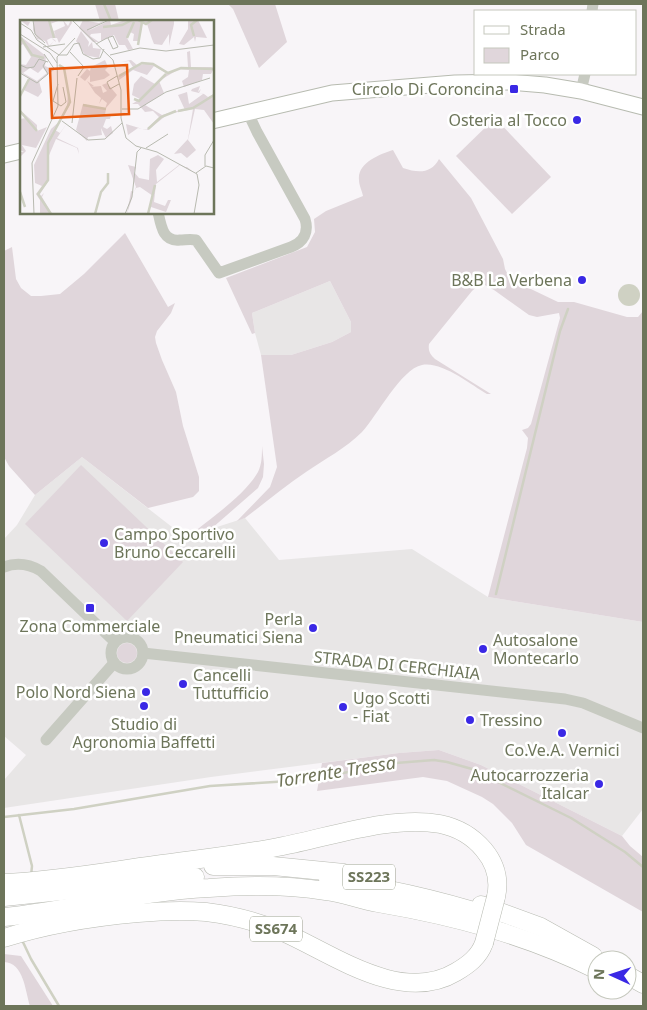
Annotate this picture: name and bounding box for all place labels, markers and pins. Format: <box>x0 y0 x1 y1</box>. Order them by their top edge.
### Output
place label: Circolo Di Coroncina <box>352 78 504 100</box>
marker: Circolo Di Coroncina <box>508 83 520 95</box>
place label: Osteria al Tocco <box>448 109 567 131</box>
marker: Osteria al Tocco <box>571 114 583 126</box>
place label: B&B La Verbena <box>451 269 572 291</box>
marker: B&B La Verbena <box>576 274 588 286</box>
place label: Campo Sportivo Bruno Ceccarelli <box>114 523 236 563</box>
marker: Campo Sportivo Bruno Ceccarelli <box>98 537 110 549</box>
marker: Zona Commerciale <box>84 602 96 614</box>
place label: Perla Pneumatici Siena <box>174 608 303 648</box>
place label: Zona Commerciale <box>20 615 160 637</box>
marker: Perla Pneumatici Siena <box>307 622 319 634</box>
place label: Autosalone Montecarlo <box>493 629 579 669</box>
marker: Autosalone Montecarlo <box>477 643 489 655</box>
place label: Cancelli Tuttufficio <box>193 664 269 704</box>
marker: Cancelli Tuttufficio <box>177 678 189 690</box>
place label: Polo Nord Siena <box>16 681 136 703</box>
marker: Polo Nord Siena <box>140 686 152 698</box>
place label: Ugo Scotti - Fiat <box>353 687 430 727</box>
marker: Studio di Agronomia Baffetti <box>138 700 150 712</box>
marker: Ugo Scotti - Fiat <box>337 701 349 713</box>
place label: Tressino <box>480 709 542 731</box>
place label: Studio di Agronomia Baffetti <box>73 713 215 753</box>
marker: Tressino <box>464 714 476 726</box>
marker: Co.Ve.A. Vernici <box>556 727 568 739</box>
place label: Co.Ve.A. Vernici <box>504 739 620 761</box>
place label: Autocarrozzeria Italcar <box>471 764 589 804</box>
marker: Autocarrozzeria Italcar <box>593 778 605 790</box>

